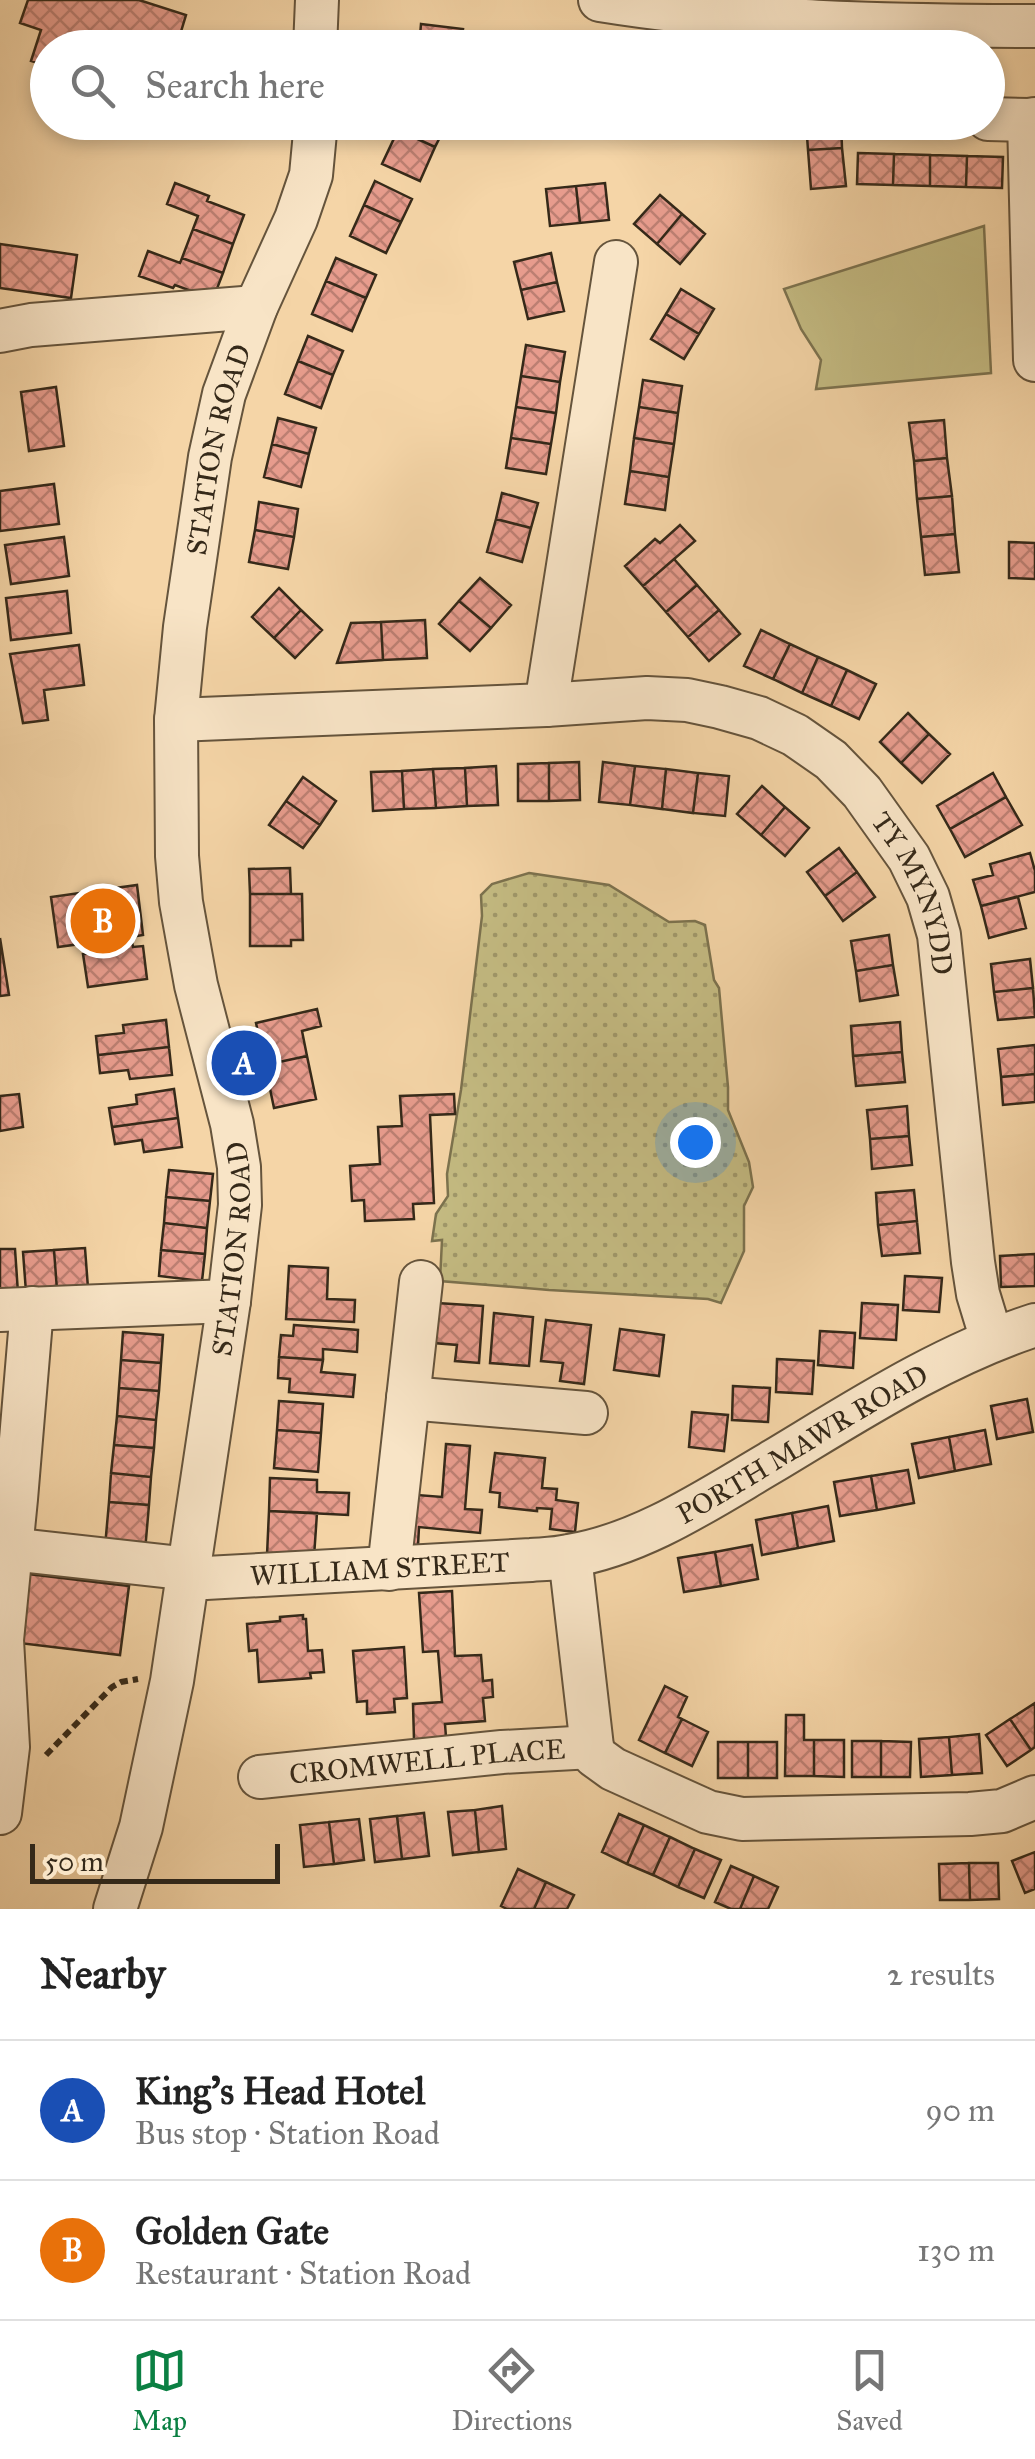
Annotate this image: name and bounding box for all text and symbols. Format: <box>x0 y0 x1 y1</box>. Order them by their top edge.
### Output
search box <box>30 30 1005 140</box>
icon: search <box>65 58 120 113</box>
text: Search here <box>145 62 325 108</box>
street label: STATION ROAD <box>178 339 258 557</box>
street label: TY MYNYDD <box>864 805 961 976</box>
pin: B <box>70 884 136 958</box>
pin: A <box>212 1026 276 1100</box>
your location <box>670 1117 721 1168</box>
street label: STATION ROAD <box>203 1139 258 1358</box>
street label: PORTH MAWR ROAD <box>671 1357 934 1531</box>
street label: WILLIAM STREET <box>249 1544 511 1593</box>
street label: CROMWELL PLACE <box>288 1731 566 1791</box>
scale bar <box>30 1839 280 1884</box>
text: 50 m <box>45 1844 104 1879</box>
text: Nearby <box>40 1948 165 2000</box>
text: 2 results <box>887 1955 995 1994</box>
text: King's Head Hotel <box>135 2068 425 2114</box>
text: A <box>62 2091 83 2130</box>
text: 90 m <box>925 2091 995 2130</box>
text: Bus stop · Station Road <box>135 2114 440 2153</box>
text: Golden Gate <box>135 2208 329 2254</box>
text: B <box>62 2231 83 2270</box>
text: 130 m <box>917 2231 995 2270</box>
text: Restaurant · Station Road <box>135 2254 471 2293</box>
tab: Map <box>132 2343 187 2438</box>
tab: Directions <box>451 2343 572 2438</box>
tab: Saved <box>836 2343 903 2438</box>

